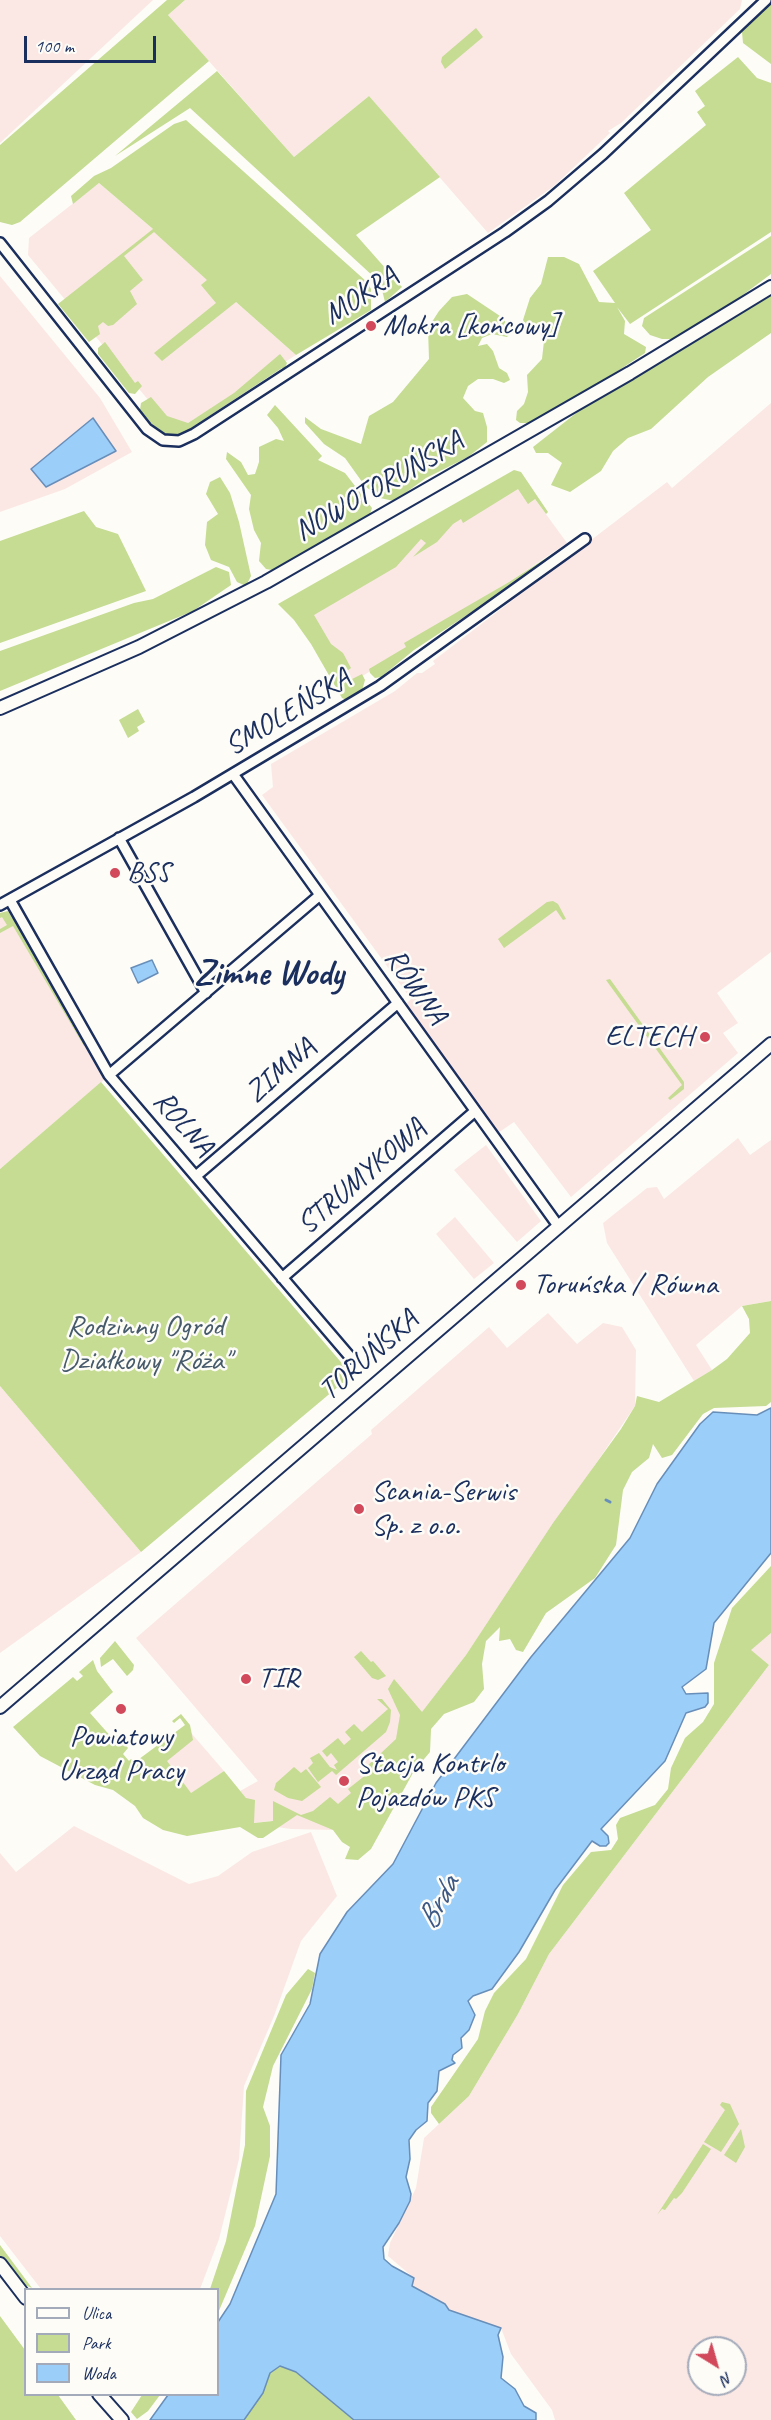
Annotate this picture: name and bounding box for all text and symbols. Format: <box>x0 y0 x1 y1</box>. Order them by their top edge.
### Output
scale bar <box>27 24 159 62</box>
text: 100 m <box>35 35 74 57</box>
street label: MOKRA <box>317 259 405 333</box>
place label: Mokra [końcowy] <box>383 308 558 344</box>
marker: Mokra [końcowy] <box>364 319 378 333</box>
street label: NOWOTORUŃSKA <box>288 424 470 550</box>
street label: SMOLEŃSKA <box>219 661 357 765</box>
place label: BSS <box>127 855 170 891</box>
marker: BSS <box>108 866 122 880</box>
street label: RÓWNA <box>376 942 454 1032</box>
district label: Zimne Wody <box>194 953 344 997</box>
place label: ELTECH <box>605 1019 693 1055</box>
marker: ELTECH <box>698 1030 712 1044</box>
street label: ZIMNA <box>239 1031 323 1111</box>
street label: ROLNA <box>145 1084 221 1164</box>
street label: STRUMYKOWA <box>290 1111 434 1243</box>
place label: Toruńska / Równa <box>533 1267 718 1303</box>
marker: Toruńska / Równa <box>514 1278 528 1292</box>
street label: TORUŃSKA <box>312 1303 426 1409</box>
park label: Rodzinny Ogród Działkowy "Róża" <box>60 1309 230 1380</box>
place label: Scania-Serwis Sp. z o.o. <box>371 1474 516 1544</box>
marker: Scania-Serwis Sp. z o.o. <box>352 1502 366 1516</box>
place label: TIR <box>258 1661 299 1697</box>
marker: TIR <box>239 1672 253 1686</box>
marker: Powiatowy Urząd Pracy <box>114 1702 128 1716</box>
place label: Powiatowy Urząd Pracy <box>58 1719 184 1790</box>
place label: Stacja Kontrlo Pojazdów PKS <box>356 1746 504 1816</box>
marker: Stacja Kontrlo Pojazdów PKS <box>337 1774 351 1788</box>
water label: Brda <box>409 1870 469 1936</box>
legend <box>24 2288 219 2396</box>
text: Ulica <box>82 2302 111 2324</box>
text: Park <box>82 2332 111 2354</box>
north arrow <box>687 2336 747 2396</box>
text: Woda <box>82 2362 116 2384</box>
text: N <box>717 2368 737 2390</box>

